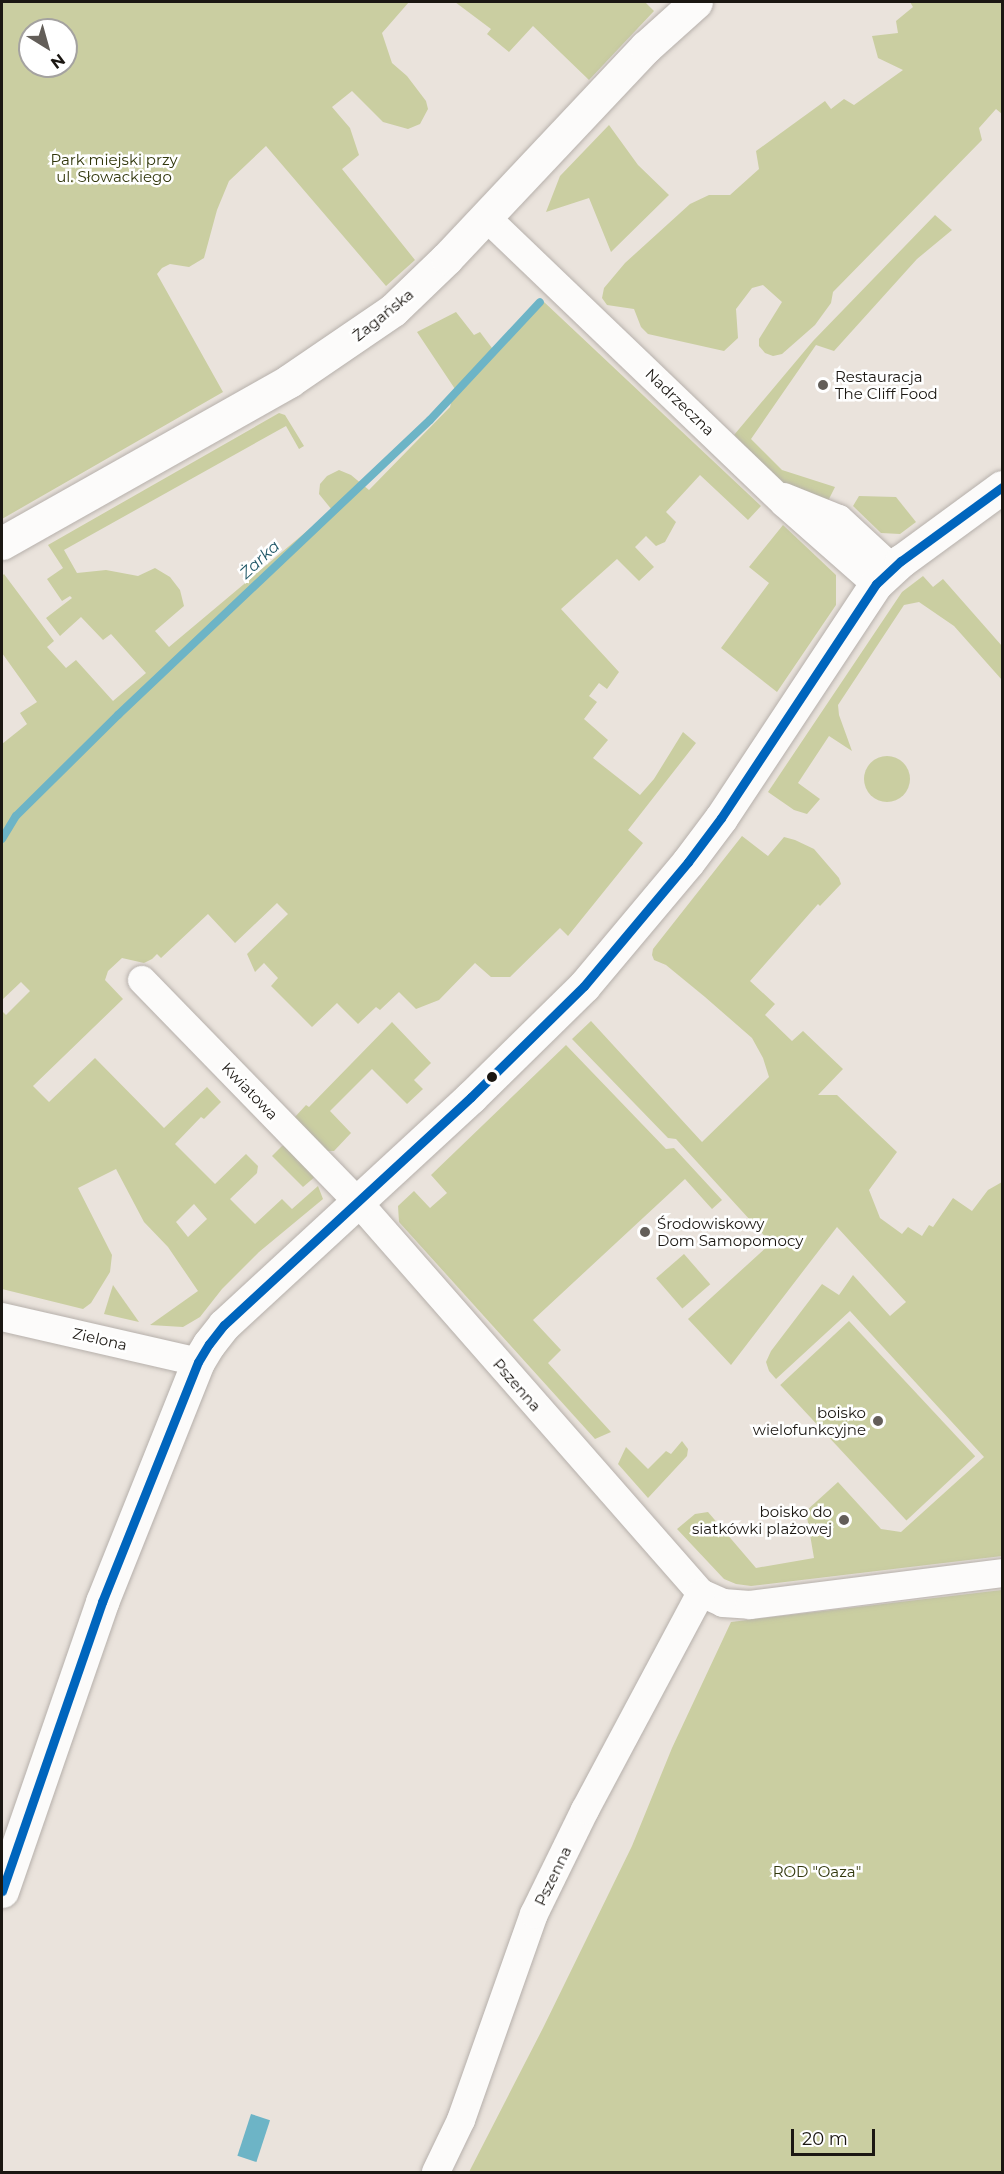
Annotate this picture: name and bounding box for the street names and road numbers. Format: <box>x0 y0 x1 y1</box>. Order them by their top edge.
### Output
street label: Żagańska <box>349 285 417 345</box>
street label: Nadrzeczna <box>642 365 718 439</box>
street label: Kwiatowa <box>218 1059 282 1123</box>
street label: Zielona <box>71 1324 129 1354</box>
street label: Pszenna <box>489 1355 545 1415</box>
street label: Pszenna <box>531 1843 575 1909</box>

